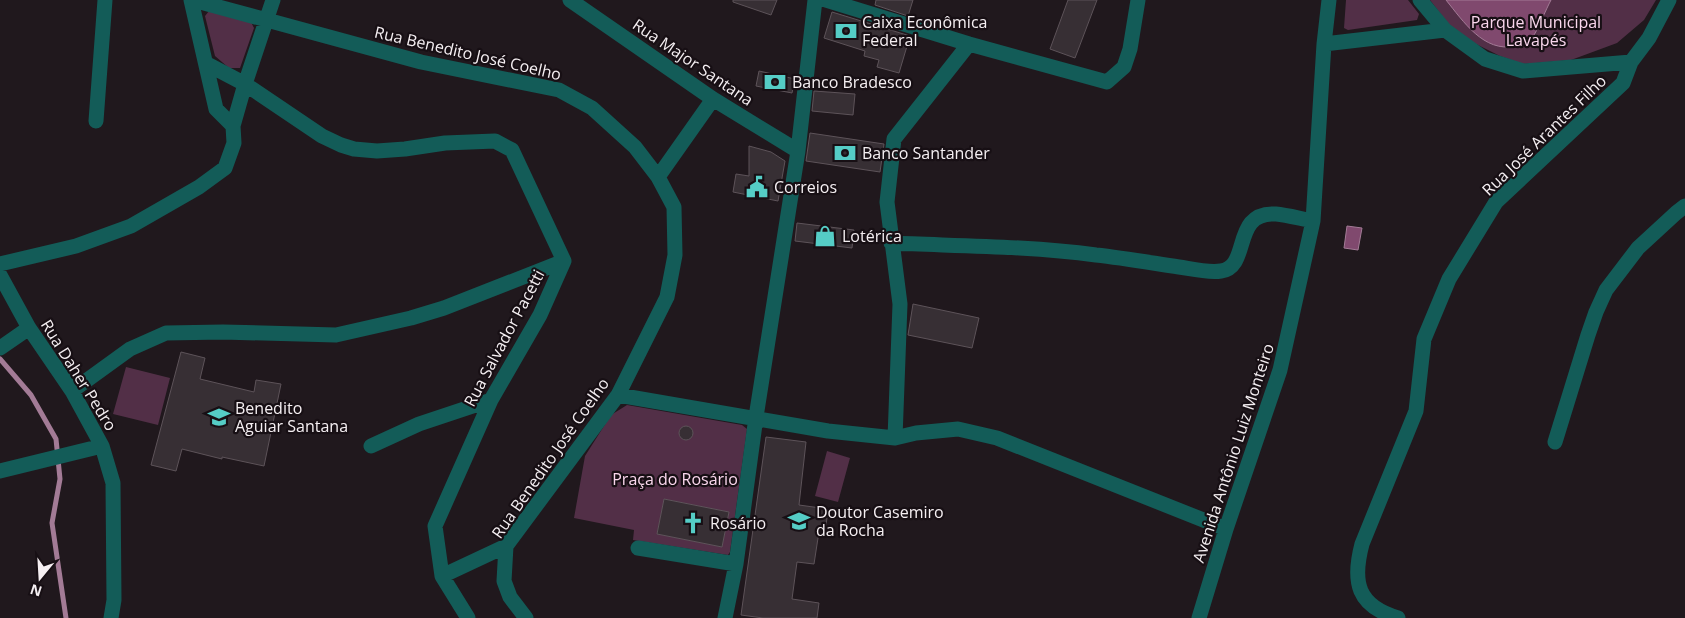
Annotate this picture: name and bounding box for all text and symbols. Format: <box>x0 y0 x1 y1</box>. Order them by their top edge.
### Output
place label: Caixa Econômica Federal <box>862 11 987 51</box>
park label: Parque Municipal Lavapés <box>1471 11 1601 51</box>
street label: Rua Major Santana <box>628 13 758 111</box>
bank icon: Caixa Econômica Federal <box>833 18 859 44</box>
street label: Rua Benedito José Coelho <box>372 21 564 85</box>
bank icon: Banco Bradesco <box>762 69 788 95</box>
street label: Rua José Arantes Filho <box>1477 70 1611 200</box>
place label: Banco Bradesco <box>792 71 912 93</box>
bank icon: Banco Santander <box>832 140 858 166</box>
place label: Banco Santander <box>862 142 990 164</box>
public building icon: Correios <box>744 174 770 200</box>
place label: Correios <box>774 176 837 198</box>
shop icon: Lotérica <box>812 223 838 249</box>
place label: Lotérica <box>842 225 902 247</box>
street label: Rua Salvador Pacetti <box>459 266 549 410</box>
street label: Rua Daher Pedro <box>36 315 122 435</box>
street label: Avenida Antônio Luiz Monteiro <box>1187 341 1279 565</box>
street label: Rua Benedito José Coelho <box>486 373 614 543</box>
place label: Benedito Aguiar Santana <box>235 397 348 437</box>
school or university icon: Benedito Aguiar Santana <box>206 404 232 430</box>
park label: Praça do Rosário <box>612 468 738 490</box>
place label: Doutor Casemiro da Rocha <box>816 501 944 541</box>
school or university icon: Doutor Casemiro da Rocha <box>786 508 812 534</box>
church icon: Rosário <box>680 510 706 536</box>
place label: Rosário <box>710 512 766 534</box>
north arrow <box>15 553 65 603</box>
text: N <box>27 580 44 602</box>

